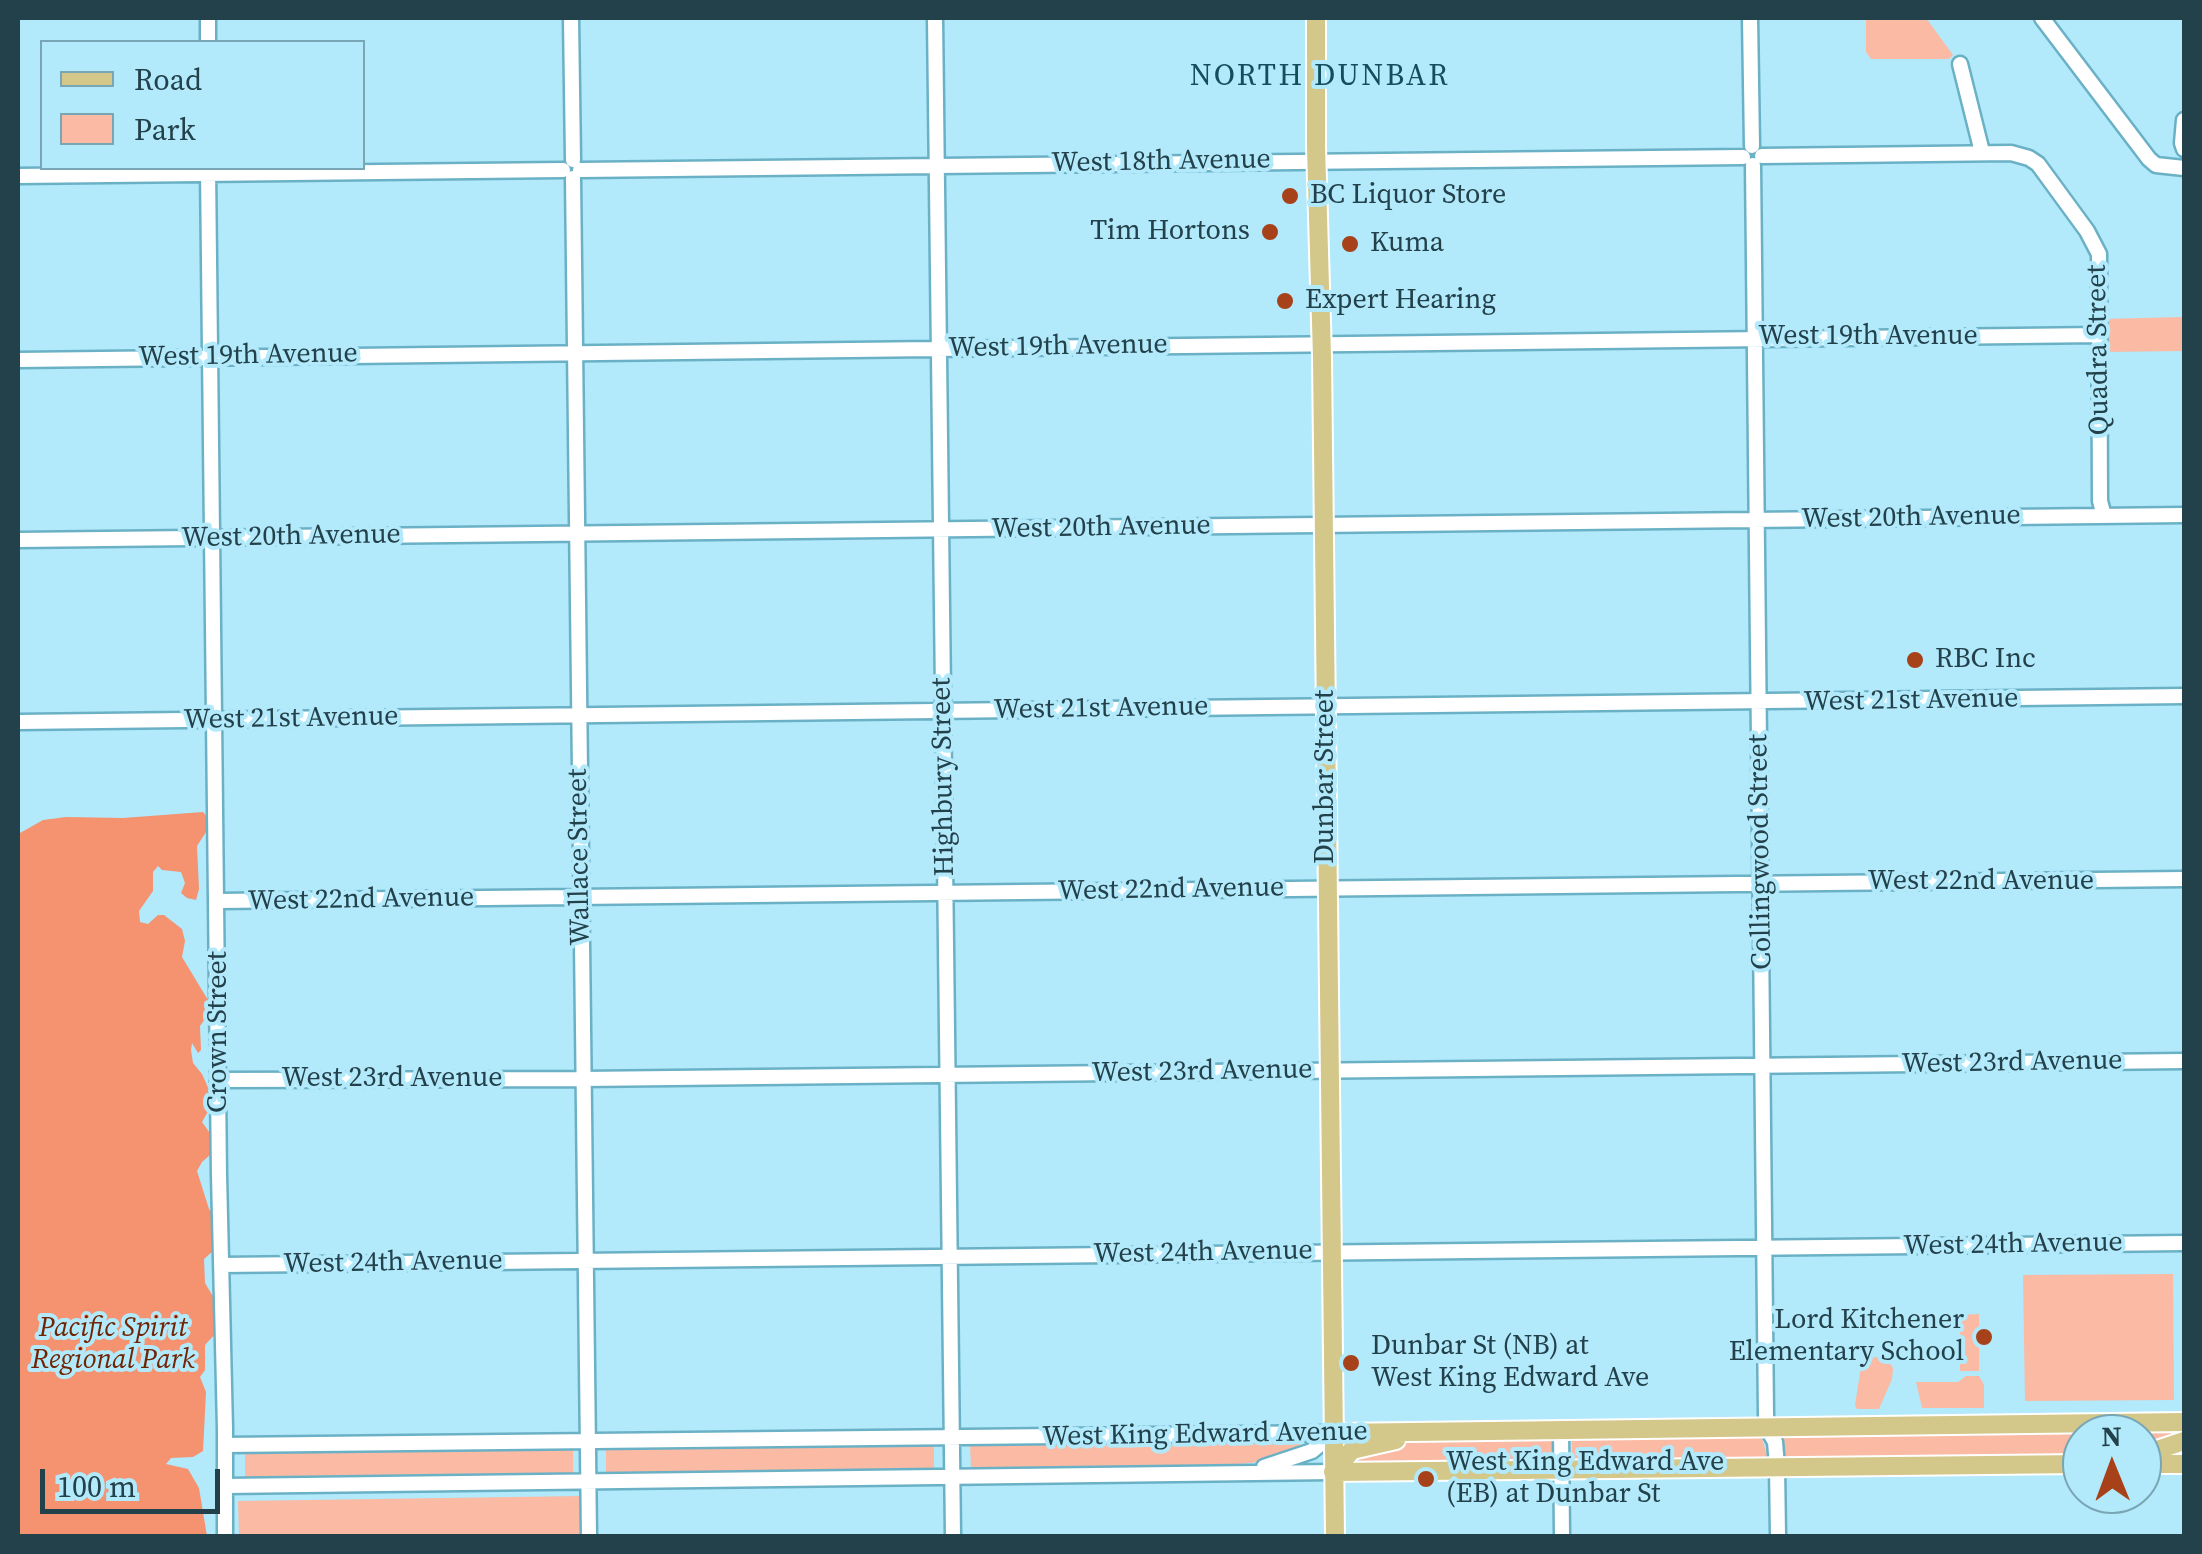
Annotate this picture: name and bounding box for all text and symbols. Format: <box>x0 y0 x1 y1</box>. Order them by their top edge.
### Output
legend <box>40 40 365 170</box>
text: Road <box>134 59 202 100</box>
district label: NORTH DUNBAR <box>1190 59 1450 95</box>
text: Park <box>134 109 196 150</box>
street label: West 18th Avenue <box>1051 143 1271 181</box>
place label: BC Liquor Store <box>1310 179 1506 213</box>
marker: BC Liquor Store <box>1279 185 1301 207</box>
place label: Tim Hortons <box>1090 215 1250 249</box>
marker: Tim Hortons <box>1259 221 1281 243</box>
place label: Kuma <box>1370 227 1444 261</box>
marker: Kuma <box>1339 233 1361 255</box>
street label: Quadra Street <box>2081 264 2117 436</box>
place label: Expert Hearing <box>1305 284 1496 318</box>
marker: Expert Hearing <box>1274 290 1296 312</box>
street label: West 19th Avenue <box>1758 320 1978 354</box>
street label: West 19th Avenue <box>948 328 1168 366</box>
street label: West 19th Avenue <box>138 337 358 375</box>
street label: West 20th Avenue <box>1801 499 2021 537</box>
street label: West 20th Avenue <box>991 509 1211 547</box>
street label: West 20th Avenue <box>181 518 401 556</box>
place label: RBC Inc <box>1935 643 2036 677</box>
marker: RBC Inc <box>1904 649 1926 671</box>
street label: Highbury Street <box>925 677 963 877</box>
street label: West 21st Avenue <box>1803 682 2019 720</box>
street label: West 21st Avenue <box>993 690 1209 728</box>
street label: Dunbar Street <box>1309 690 1343 864</box>
street label: West 21st Avenue <box>183 700 399 738</box>
street label: Collingwood Street <box>1742 734 1780 970</box>
street label: Wallace Street <box>562 768 598 946</box>
street label: West 22nd Avenue <box>1868 865 2094 899</box>
street label: West 22nd Avenue <box>1058 871 1284 909</box>
street label: West 22nd Avenue <box>248 881 474 919</box>
street label: Crown Street <box>202 951 236 1113</box>
street label: West 23rd Avenue <box>1901 1044 2123 1082</box>
street label: West 23rd Avenue <box>1091 1053 1313 1091</box>
street label: West 23rd Avenue <box>282 1062 502 1096</box>
street label: West 24th Avenue <box>1903 1226 2123 1264</box>
street label: West 24th Avenue <box>1093 1234 1313 1272</box>
street label: West 24th Avenue <box>283 1244 503 1282</box>
place label: Lord Kitchener Elementary School <box>1729 1304 1964 1370</box>
park label: Pacific Spirit Regional Park <box>31 1312 195 1378</box>
marker: Lord Kitchener Elementary School <box>1973 1326 1995 1348</box>
place label: Dunbar St (NB) at West King Edward Ave <box>1371 1330 1649 1396</box>
marker: Dunbar St (NB) at West King Edward Ave <box>1340 1352 1362 1374</box>
north arrow <box>2062 1414 2162 1514</box>
street label: West King Edward Avenue <box>1042 1415 1368 1455</box>
text: N <box>2101 1417 2122 1455</box>
place label: West King Edward Ave (EB) at Dunbar St <box>1446 1446 1724 1512</box>
scale bar <box>45 1449 225 1511</box>
text: 100 m <box>57 1466 136 1507</box>
marker: West King Edward Ave (EB) at Dunbar St <box>1415 1468 1437 1490</box>

